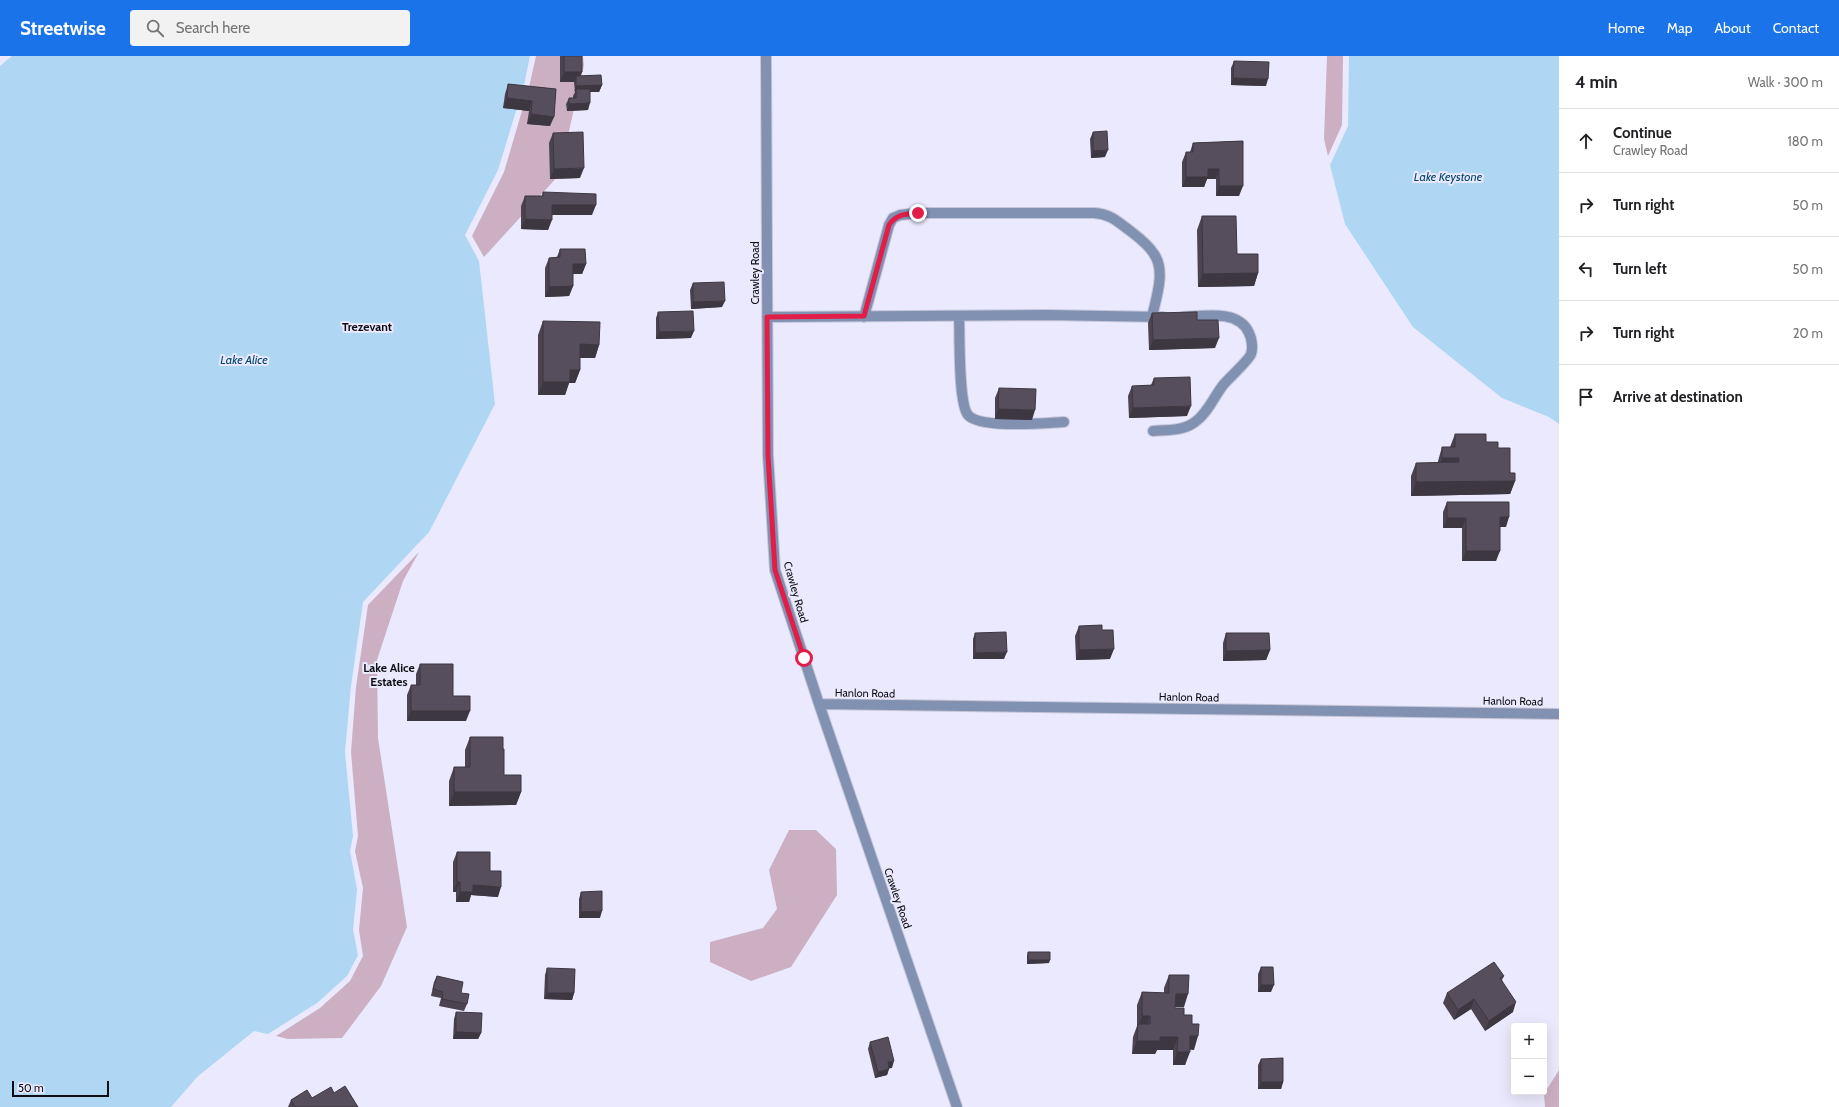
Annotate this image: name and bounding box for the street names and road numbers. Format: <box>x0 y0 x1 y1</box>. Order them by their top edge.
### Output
street label: Crawley Road <box>748 241 762 305</box>
street label: Crawley Road <box>781 560 811 624</box>
street label: Hanlon Road <box>835 685 895 701</box>
street label: Hanlon Road <box>1159 689 1219 705</box>
street label: Hanlon Road <box>1483 693 1543 709</box>
street label: Crawley Road <box>881 866 915 930</box>

